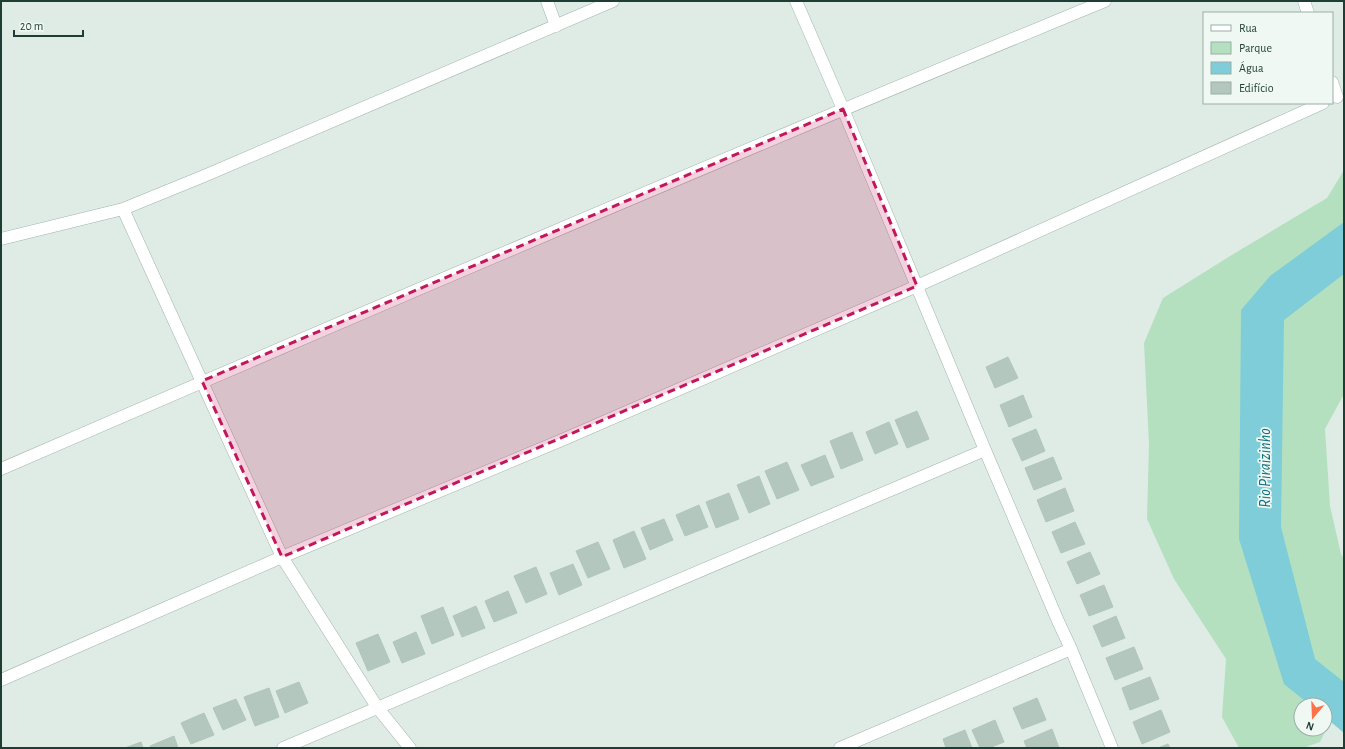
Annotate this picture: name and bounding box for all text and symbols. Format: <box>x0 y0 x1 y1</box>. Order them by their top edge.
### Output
scale bar <box>14 12 83 38</box>
legend <box>1203 12 1333 104</box>
text: 20 m <box>20 20 43 32</box>
text: Rua <box>1239 22 1258 34</box>
text: Parque <box>1239 42 1272 54</box>
text: Água <box>1239 61 1264 74</box>
text: Edifício <box>1239 82 1274 94</box>
water label: Rio Piraizinho <box>1257 428 1273 508</box>
north arrow <box>1293 697 1333 737</box>
text: N <box>1304 720 1315 732</box>

